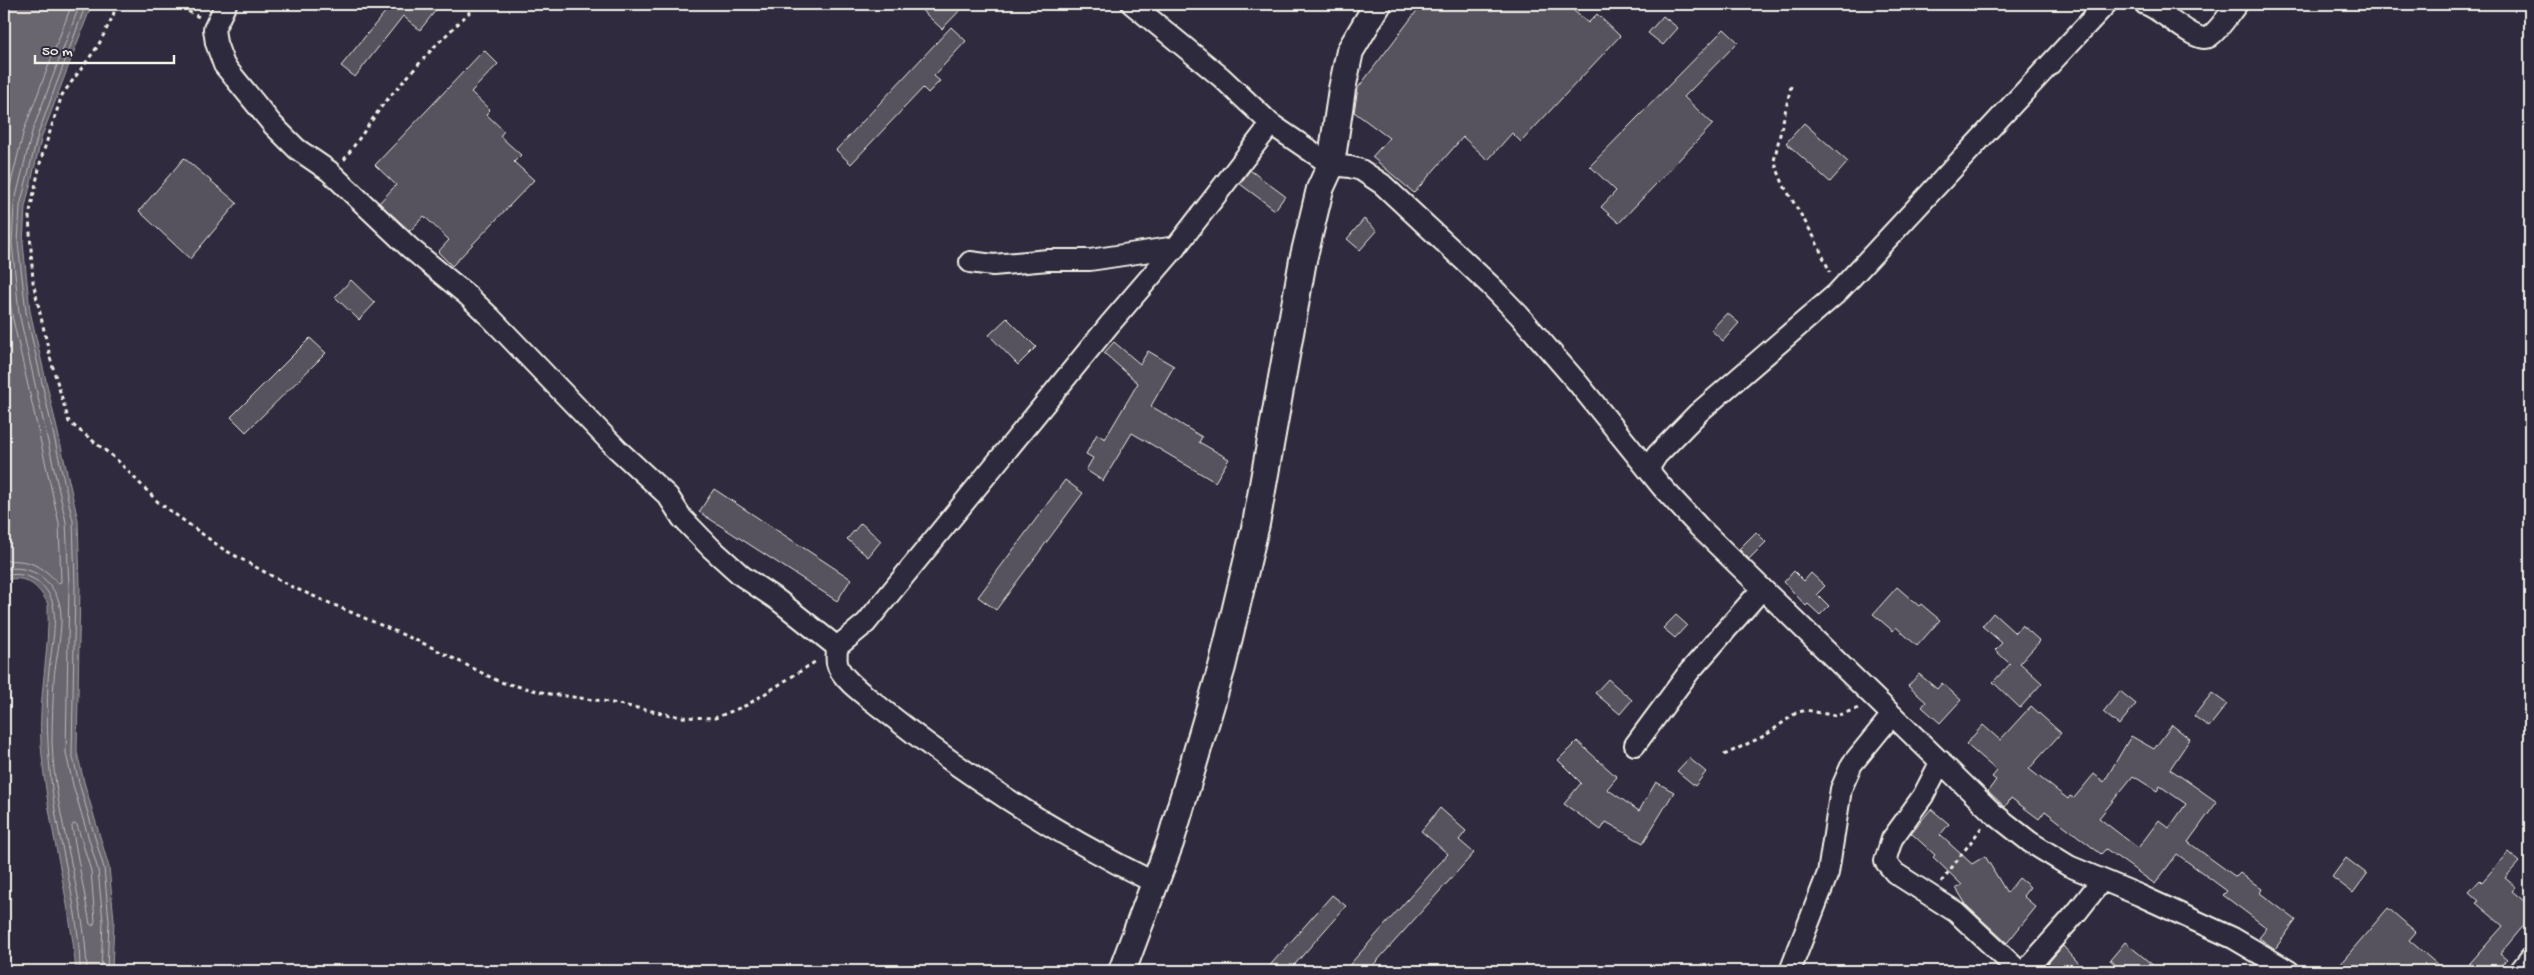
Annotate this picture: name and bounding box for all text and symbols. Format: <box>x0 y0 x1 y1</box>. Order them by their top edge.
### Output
scale bar <box>35 32 174 64</box>
text: 50 m <box>42 43 73 61</box>

